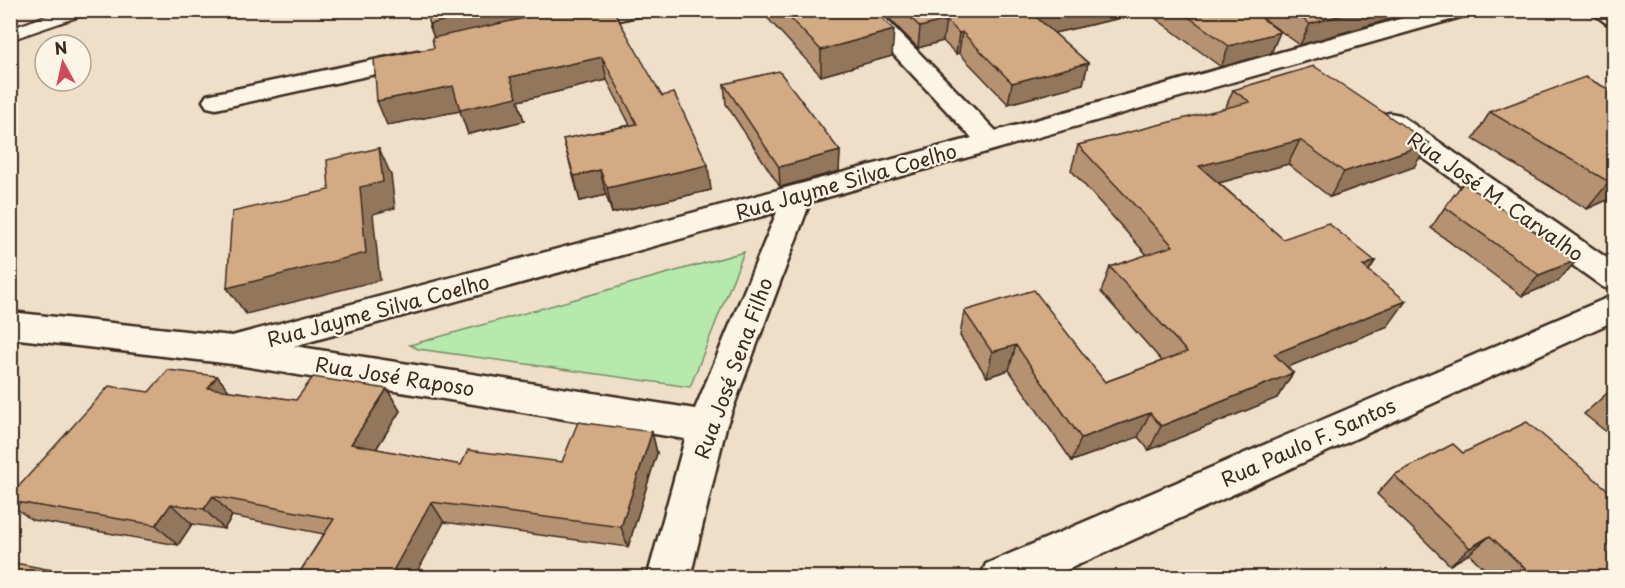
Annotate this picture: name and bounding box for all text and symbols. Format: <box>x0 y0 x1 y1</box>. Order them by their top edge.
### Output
north arrow <box>33 33 93 93</box>
text: N <box>53 34 69 60</box>
street label: Rua José M. Carvalho <box>1402 124 1590 268</box>
street label: Rua Jayme Silva Coelho <box>732 135 960 227</box>
street label: Rua Jayme Silva Coelho <box>264 266 492 354</box>
street label: Rua José Sena Filho <box>686 273 780 463</box>
street label: Rua José Raposo <box>313 349 477 403</box>
street label: Rua Paulo F. Santos <box>1216 390 1400 494</box>

